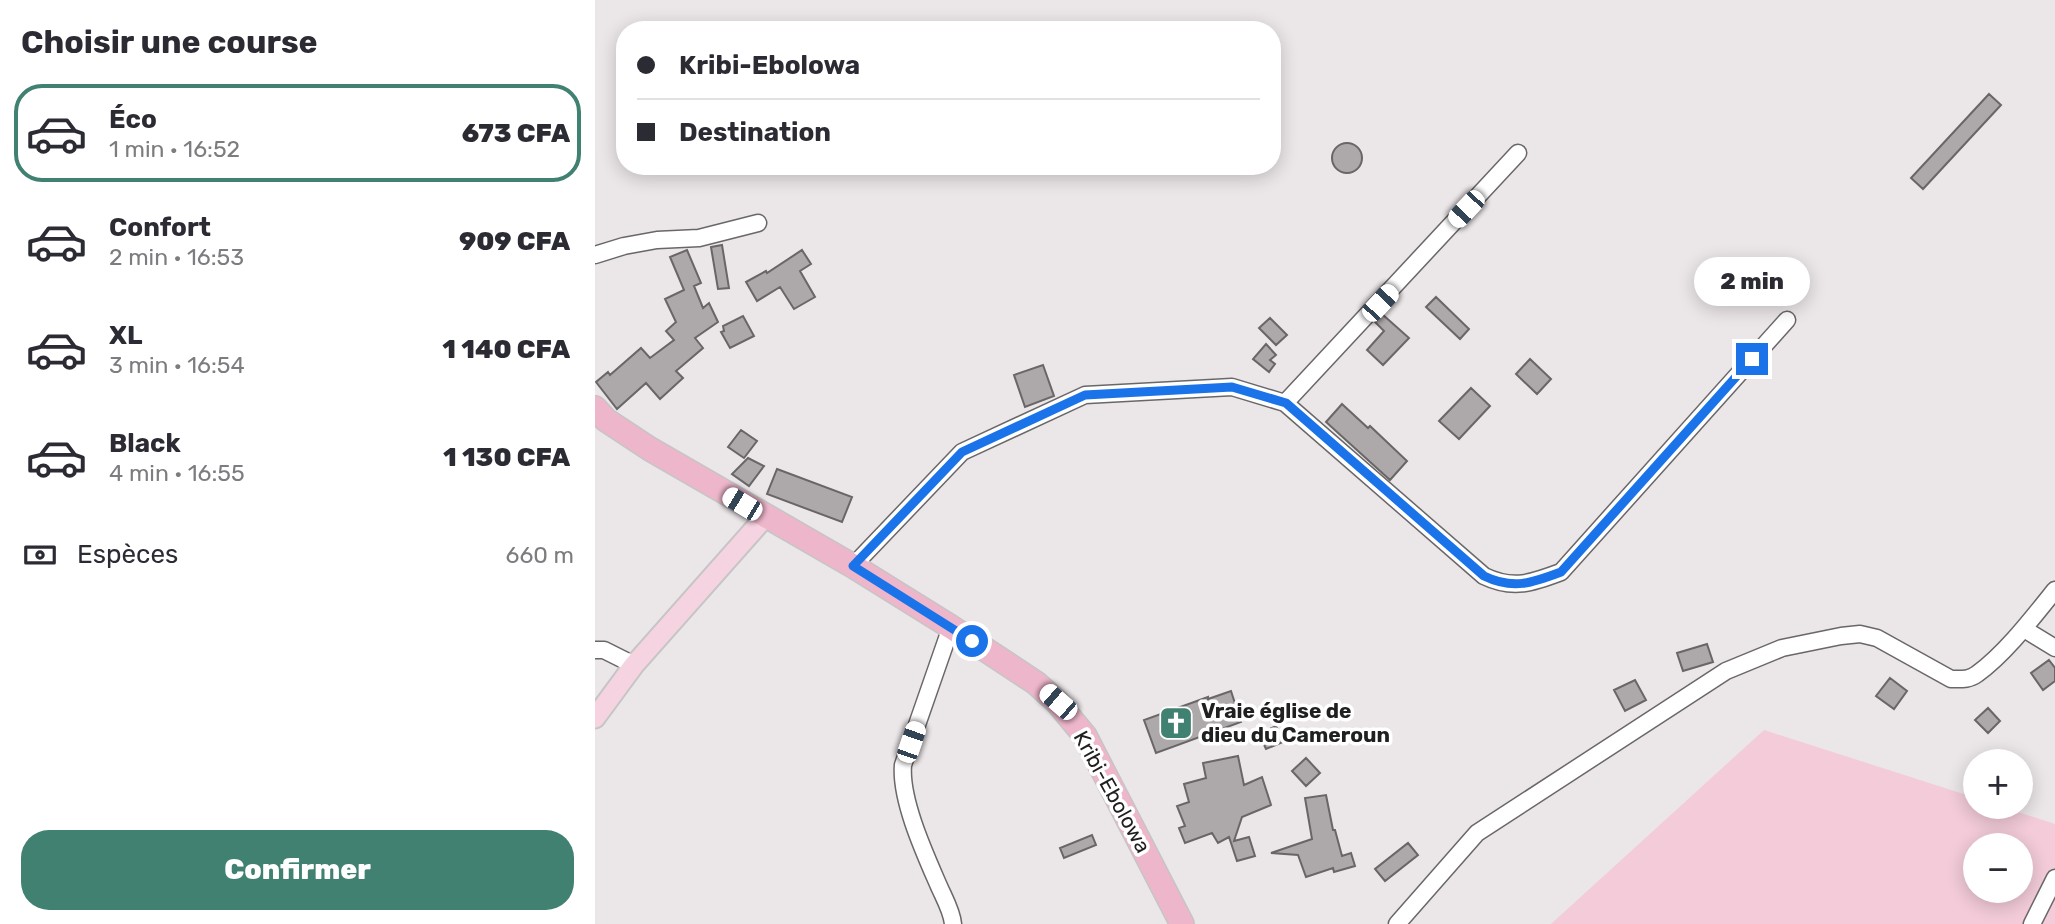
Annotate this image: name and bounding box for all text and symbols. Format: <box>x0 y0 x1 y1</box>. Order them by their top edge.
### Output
text: Choisir une course <box>21 23 318 61</box>
text: Kribi-Ebolowa <box>679 50 860 81</box>
icon: car <box>25 102 88 165</box>
text: Éco <box>109 104 157 135</box>
text: Destination <box>679 117 831 148</box>
text: 673 CFA <box>462 118 570 149</box>
text: 1 min · 16:52 <box>109 135 240 163</box>
car <box>1444 186 1489 232</box>
icon: car <box>25 210 88 273</box>
text: Confort <box>109 212 211 243</box>
text: 909 CFA <box>459 226 570 257</box>
text: 2 min · 16:53 <box>109 243 244 271</box>
callout: 2 min <box>1694 258 1810 306</box>
text: 2 min <box>1720 267 1784 295</box>
car <box>1358 280 1403 326</box>
icon: car <box>25 318 88 381</box>
text: XL <box>109 320 142 351</box>
text: 1 140 CFA <box>442 334 570 365</box>
route end <box>1736 343 1768 375</box>
text: 3 min · 16:54 <box>109 351 245 379</box>
icon: car <box>25 426 88 489</box>
text: Black <box>109 428 181 459</box>
text: 1 130 CFA <box>443 442 570 473</box>
text: 4 min · 16:55 <box>109 459 245 487</box>
car <box>719 484 766 524</box>
icon: cash <box>21 536 59 574</box>
text: Espèces <box>77 539 178 570</box>
text: 660 m <box>506 541 574 569</box>
route start <box>956 625 988 657</box>
car <box>1036 680 1081 724</box>
place label: Vraie église de dieu du Cameroun <box>1201 698 1390 747</box>
church icon: Vraie église de dieu du Cameroun <box>1157 704 1195 742</box>
car <box>895 719 928 765</box>
street label: Kribi-Ebolowa <box>1069 726 1156 857</box>
map controls <box>1963 749 2033 903</box>
button: + <box>1963 749 2033 819</box>
button: Confirmer <box>21 830 574 910</box>
button: − <box>1963 833 2033 903</box>

